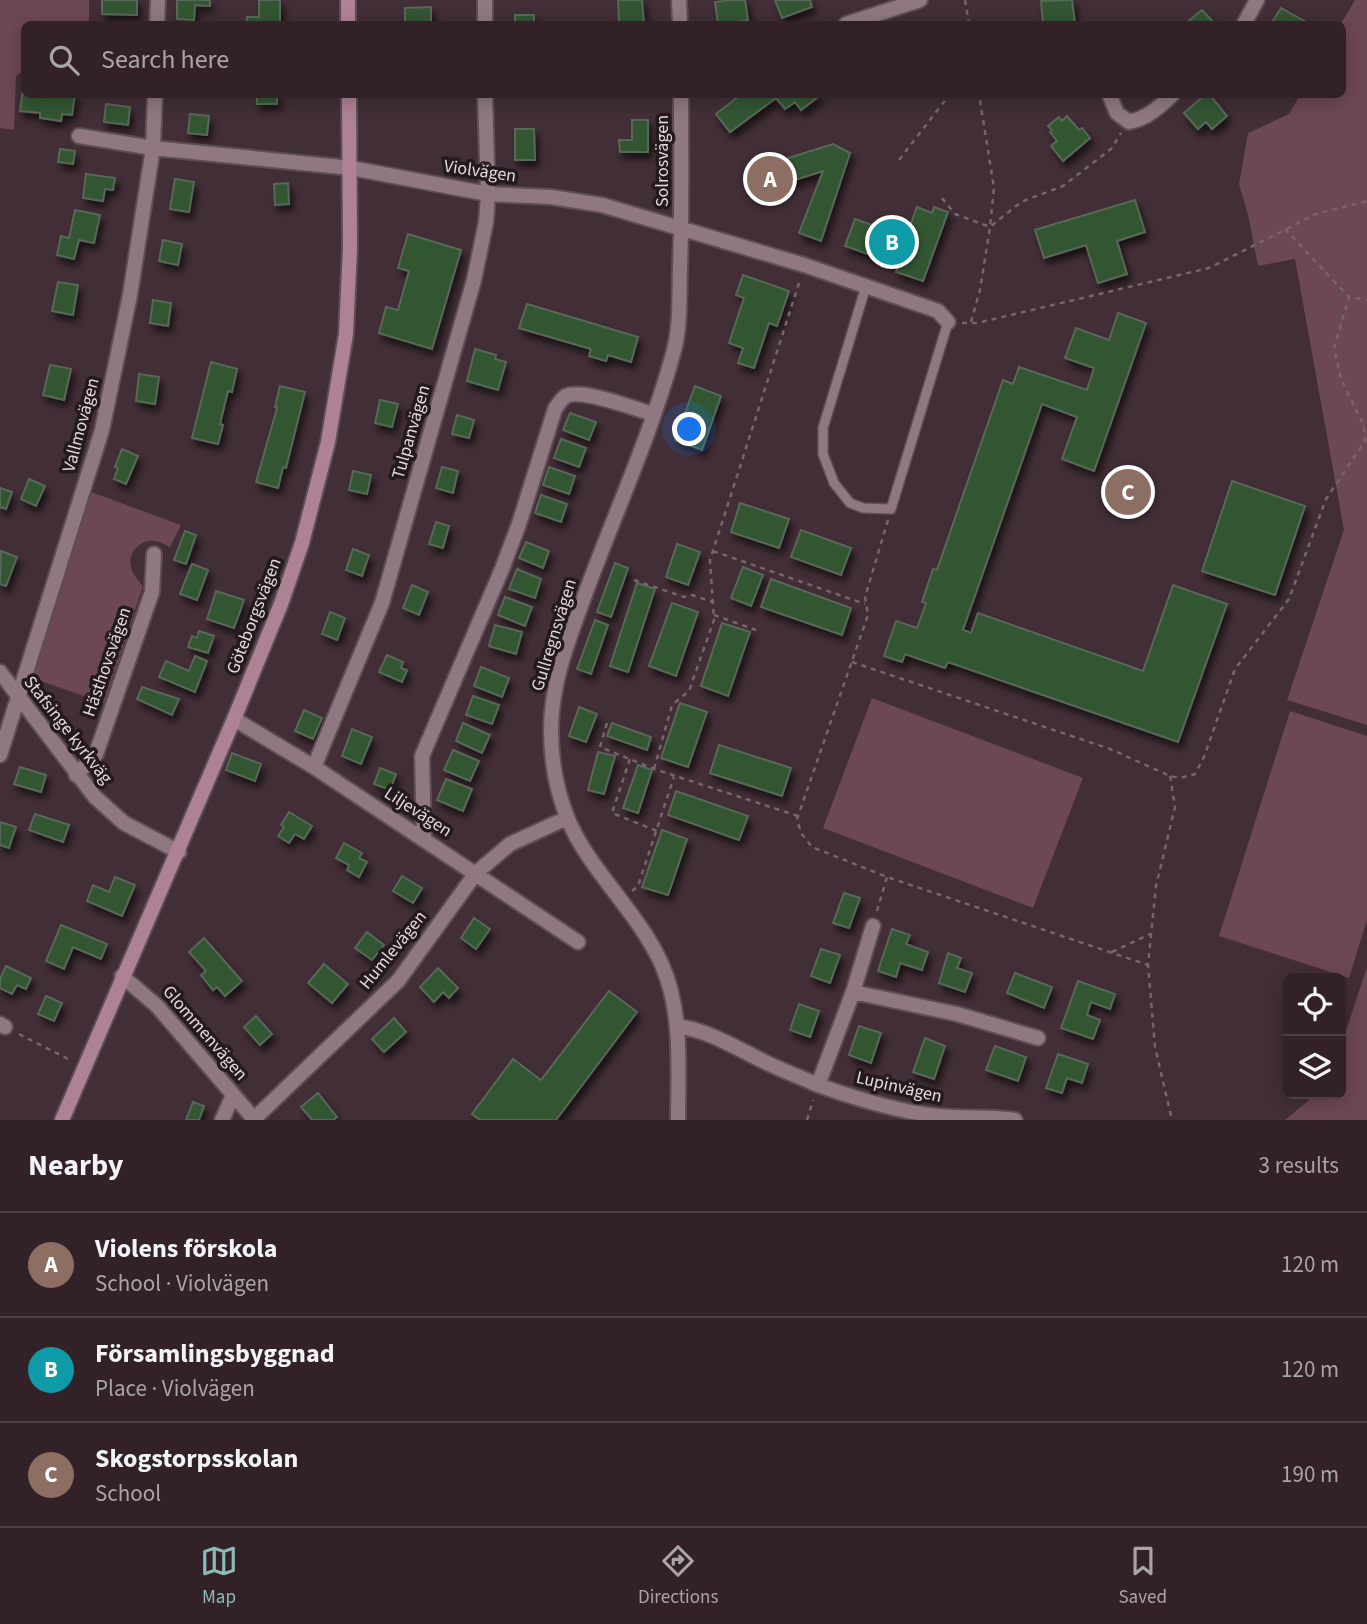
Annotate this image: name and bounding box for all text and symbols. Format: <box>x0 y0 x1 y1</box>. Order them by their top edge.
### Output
search box <box>21 21 1346 98</box>
icon: search <box>45 41 83 79</box>
text: Search here <box>101 41 229 78</box>
street label: Solrosvägen <box>650 115 675 207</box>
pin: A <box>747 153 793 205</box>
street label: Violvägen <box>442 154 518 188</box>
pin: B <box>869 216 915 268</box>
street label: Vallmovägen <box>56 375 106 475</box>
street label: Tulpanvägen <box>386 382 436 482</box>
your location <box>672 412 706 446</box>
pin: C <box>1105 466 1151 518</box>
street label: Göteborgsvägen <box>220 554 288 678</box>
street label: Gullregnsvägen <box>525 576 583 694</box>
street label: Hästhovsvägen <box>77 604 137 720</box>
street label: Stafsinge kyrkväg <box>18 671 118 789</box>
street label: Liljevägen <box>379 781 457 843</box>
street label: Humlevägen <box>353 905 433 995</box>
map controls <box>1283 973 1346 1099</box>
button: locate <box>1283 973 1346 1036</box>
street label: Glommenvägen <box>157 980 253 1086</box>
button: layers <box>1283 1036 1346 1099</box>
street label: Lupinvägen <box>854 1065 944 1109</box>
text: Nearby <box>28 1144 123 1187</box>
text: 3 results <box>1259 1149 1339 1182</box>
text: Violens förskola <box>95 1230 277 1267</box>
text: A <box>44 1248 58 1281</box>
text: 120 m <box>1281 1248 1339 1281</box>
text: School · Violvägen <box>95 1267 269 1300</box>
text: Församlingsbyggnad <box>95 1335 335 1372</box>
text: B <box>44 1353 58 1386</box>
text: 120 m <box>1281 1353 1339 1386</box>
text: Place · Violvägen <box>95 1372 255 1405</box>
text: Skogstorpsskolan <box>95 1440 298 1477</box>
text: C <box>44 1458 58 1491</box>
text: 190 m <box>1281 1458 1339 1491</box>
text: School <box>95 1477 161 1510</box>
tab: Map <box>200 1542 238 1611</box>
tab: Directions <box>638 1542 718 1611</box>
tab: Saved <box>1118 1542 1167 1611</box>

